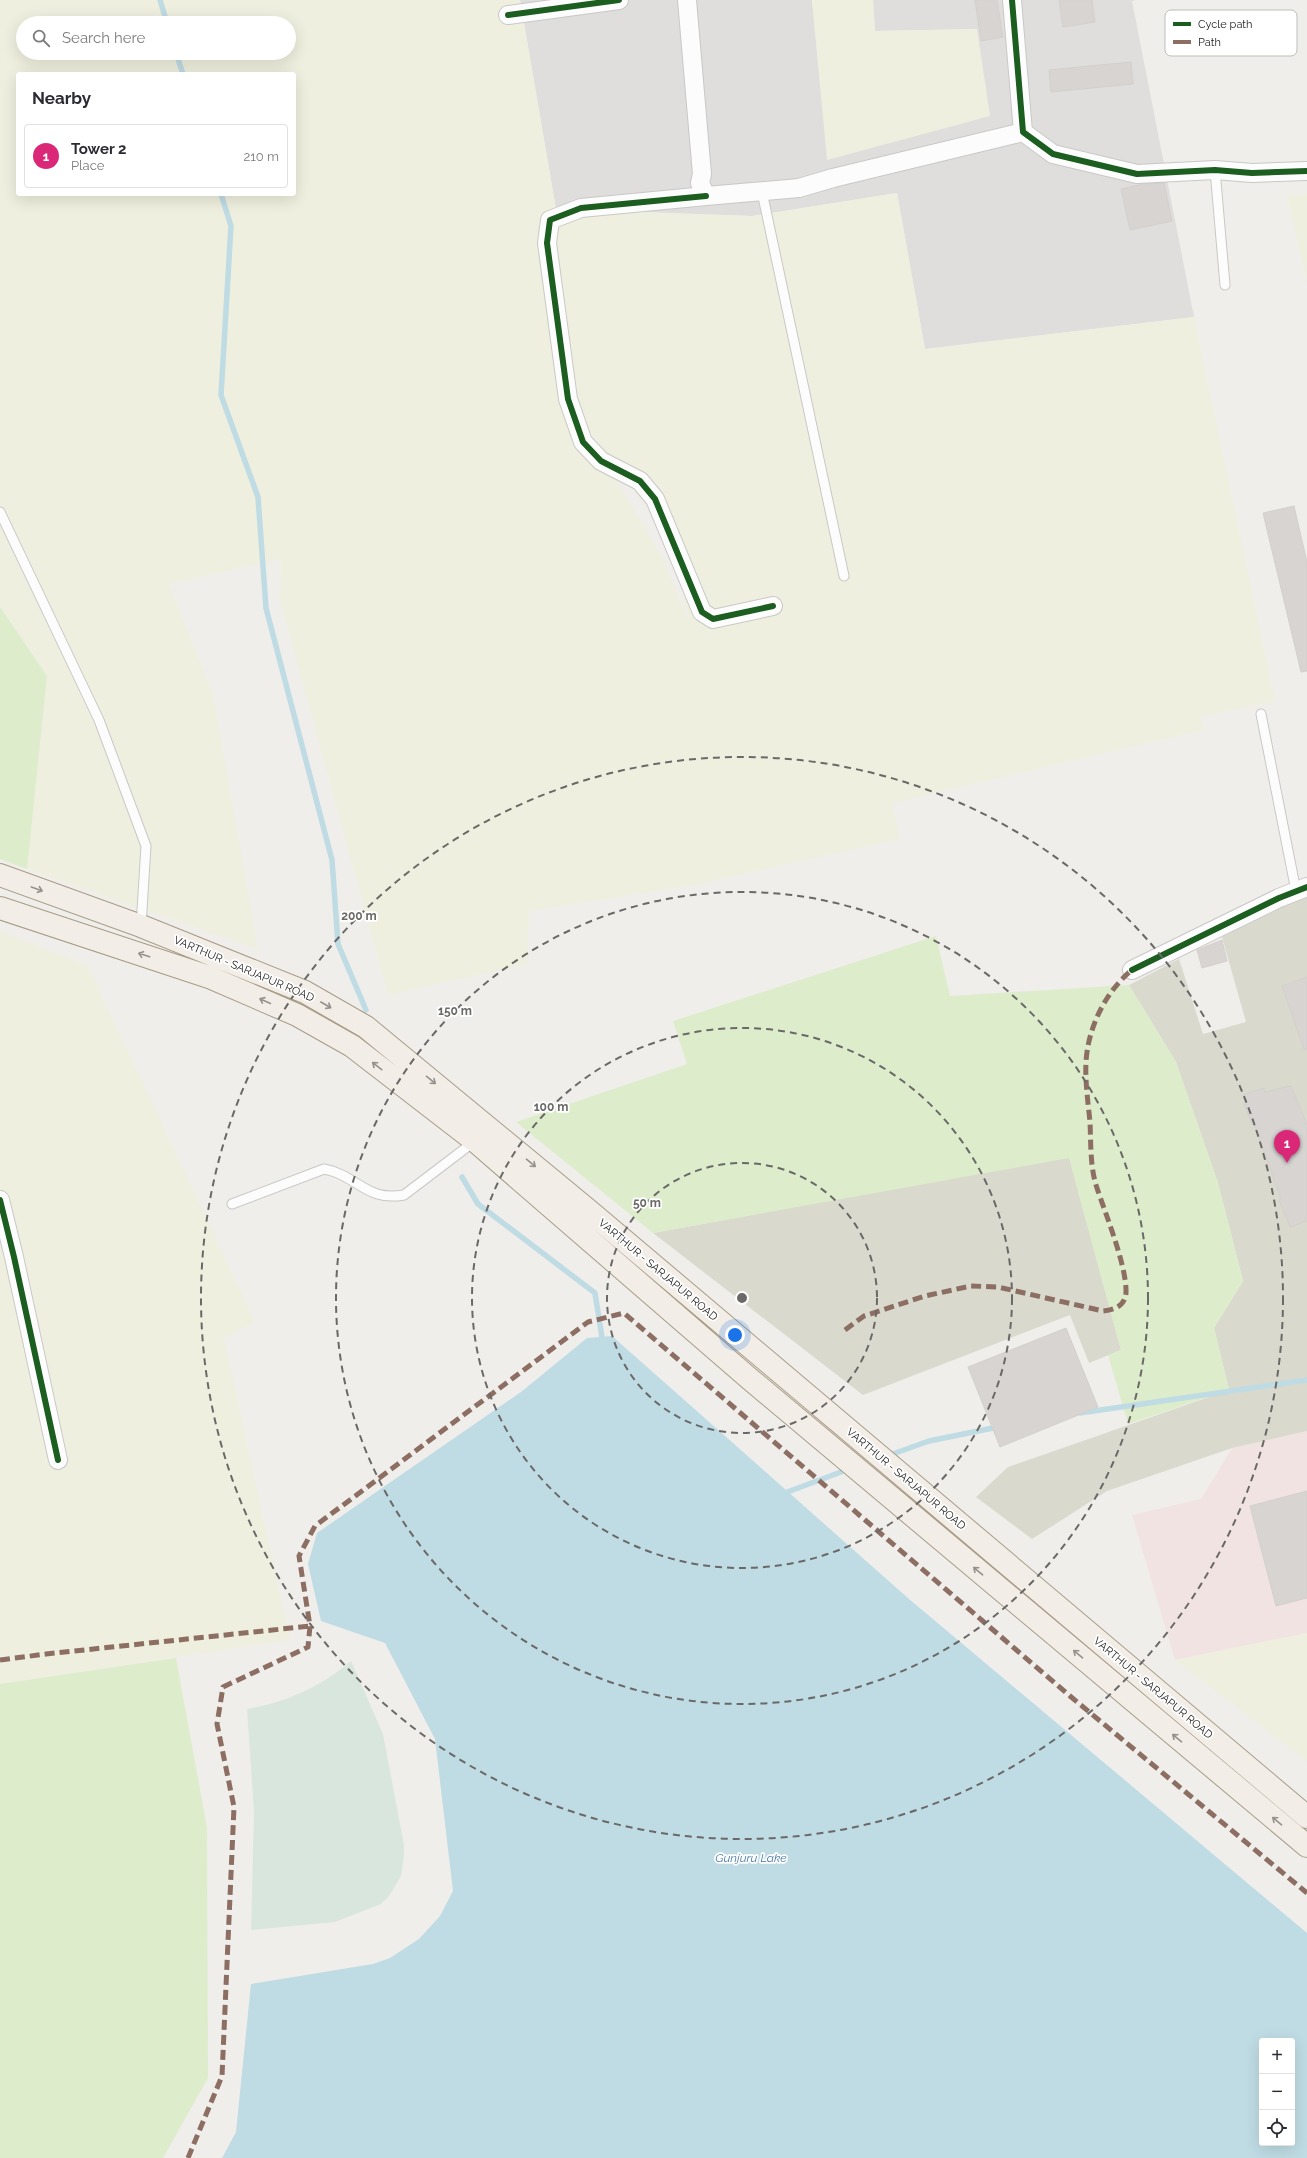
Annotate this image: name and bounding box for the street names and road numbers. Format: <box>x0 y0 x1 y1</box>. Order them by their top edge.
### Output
street label: VARTHUR - SARJAPUR ROAD <box>172 933 316 1005</box>
street label: VARTHUR - SARJAPUR ROAD <box>596 1216 720 1324</box>
street label: VARTHUR - SARJAPUR ROAD <box>844 1425 968 1533</box>
street label: VARTHUR - SARJAPUR ROAD <box>1091 1634 1215 1742</box>

